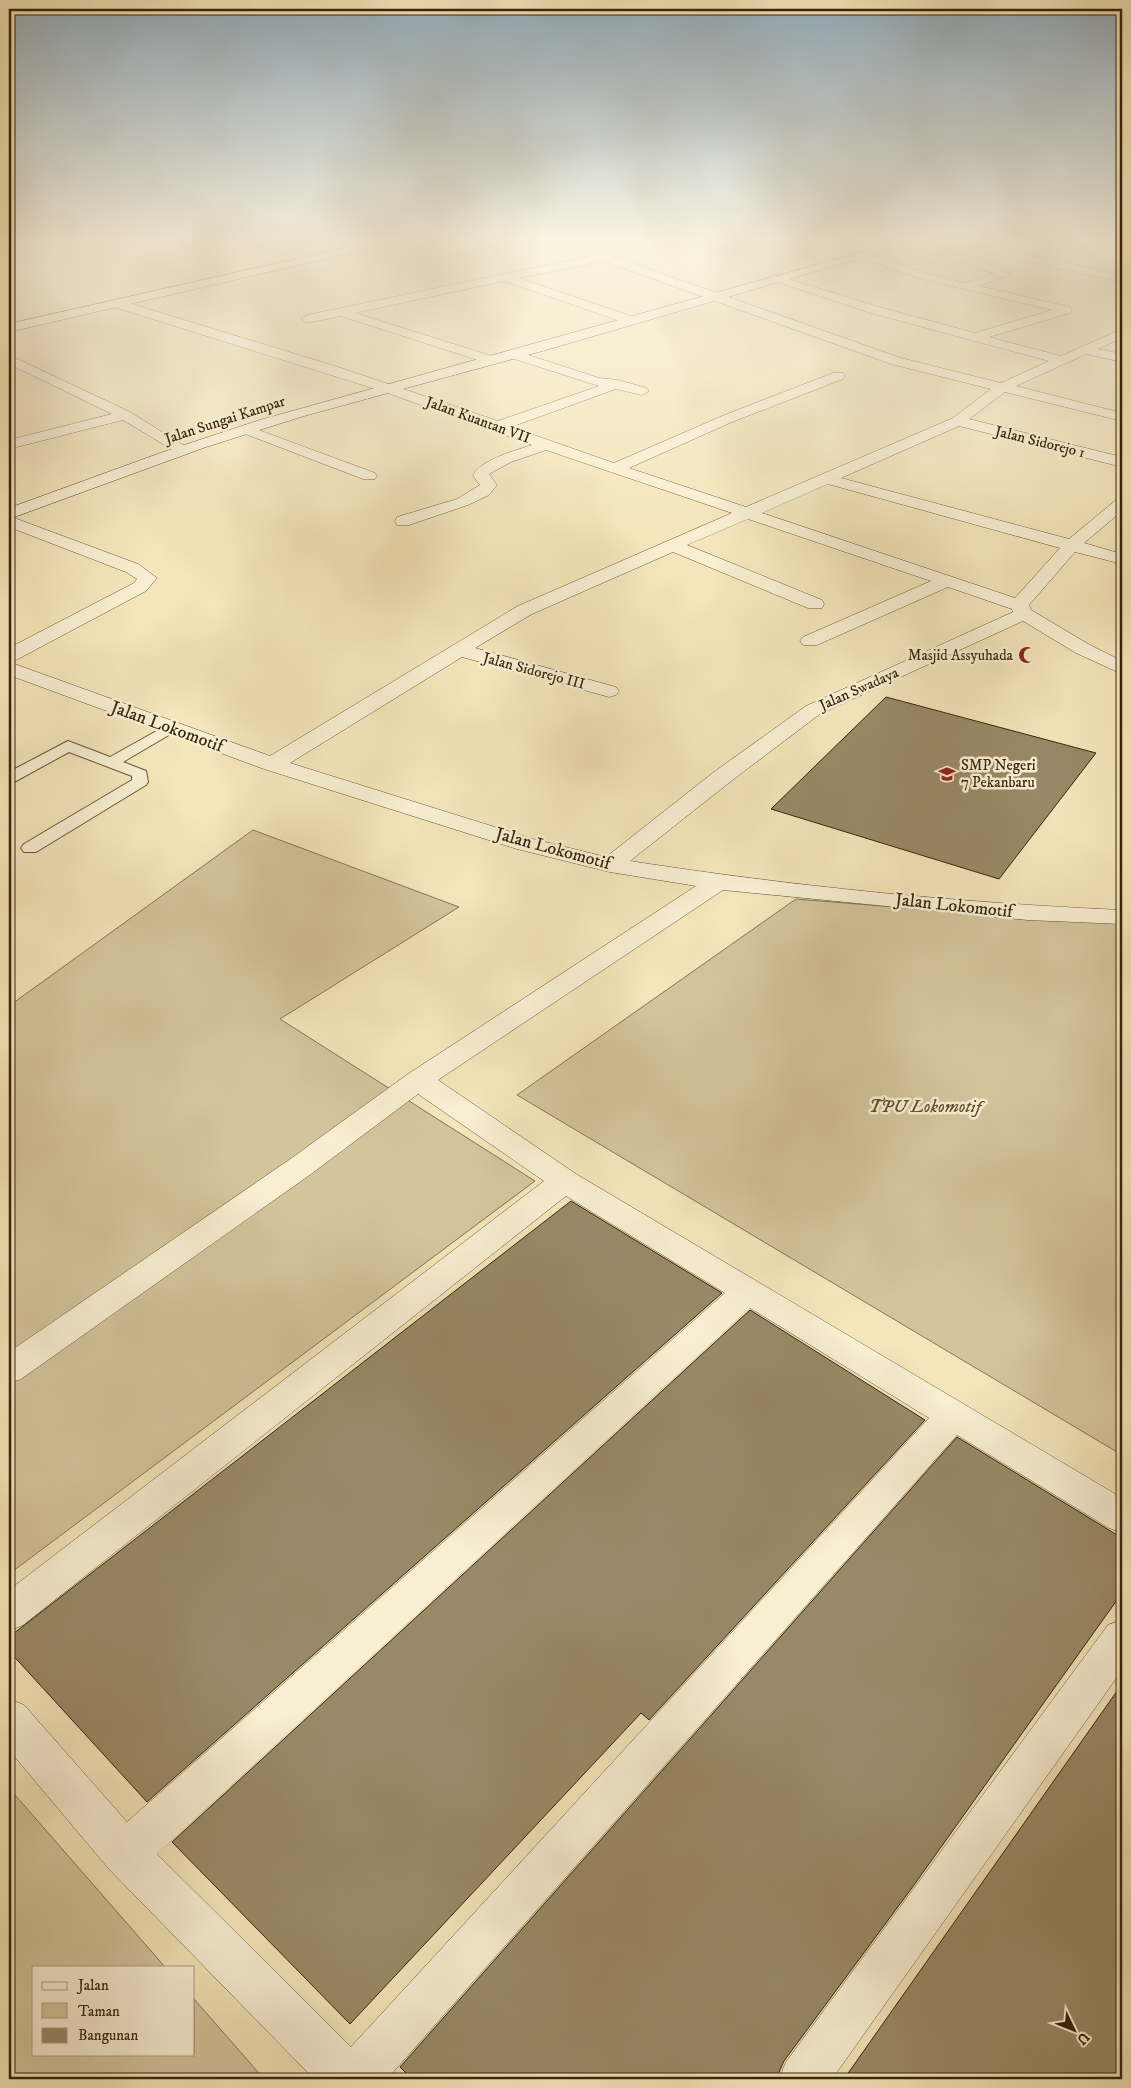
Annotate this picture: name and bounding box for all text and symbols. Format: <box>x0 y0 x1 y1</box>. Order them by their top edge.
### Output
street label: Jalan Sungai Kampar <box>161 391 288 449</box>
street label: Jalan Kuantan VII <box>421 392 533 448</box>
street label: Jalan Sidorejo 1 <box>991 421 1087 462</box>
mosque icon: Masjid Assyuhada <box>1017 645 1037 665</box>
place label: Masjid Assyuhada <box>908 646 1014 665</box>
street label: Jalan Sidorejo III <box>479 648 587 694</box>
street label: Jalan Swadaya <box>815 663 902 716</box>
street label: Jalan Lokomotif <box>106 696 229 759</box>
place label: SMP Negeri 7 Pekanbaru <box>961 756 1036 792</box>
school or university icon: SMP Negeri 7 Pekanbaru <box>937 764 957 784</box>
street label: Jalan Lokomotif <box>491 823 616 876</box>
street label: Jalan Lokomotif <box>892 889 1017 923</box>
park label: TPU Lokomotif <box>869 1096 986 1118</box>
legend <box>32 1966 195 2056</box>
text: Jalan <box>76 1976 109 1995</box>
text: Taman <box>78 2002 120 2021</box>
north arrow <box>1048 2006 1098 2056</box>
text: Bangunan <box>78 2026 138 2045</box>
text: U <box>1072 2028 1093 2048</box>

